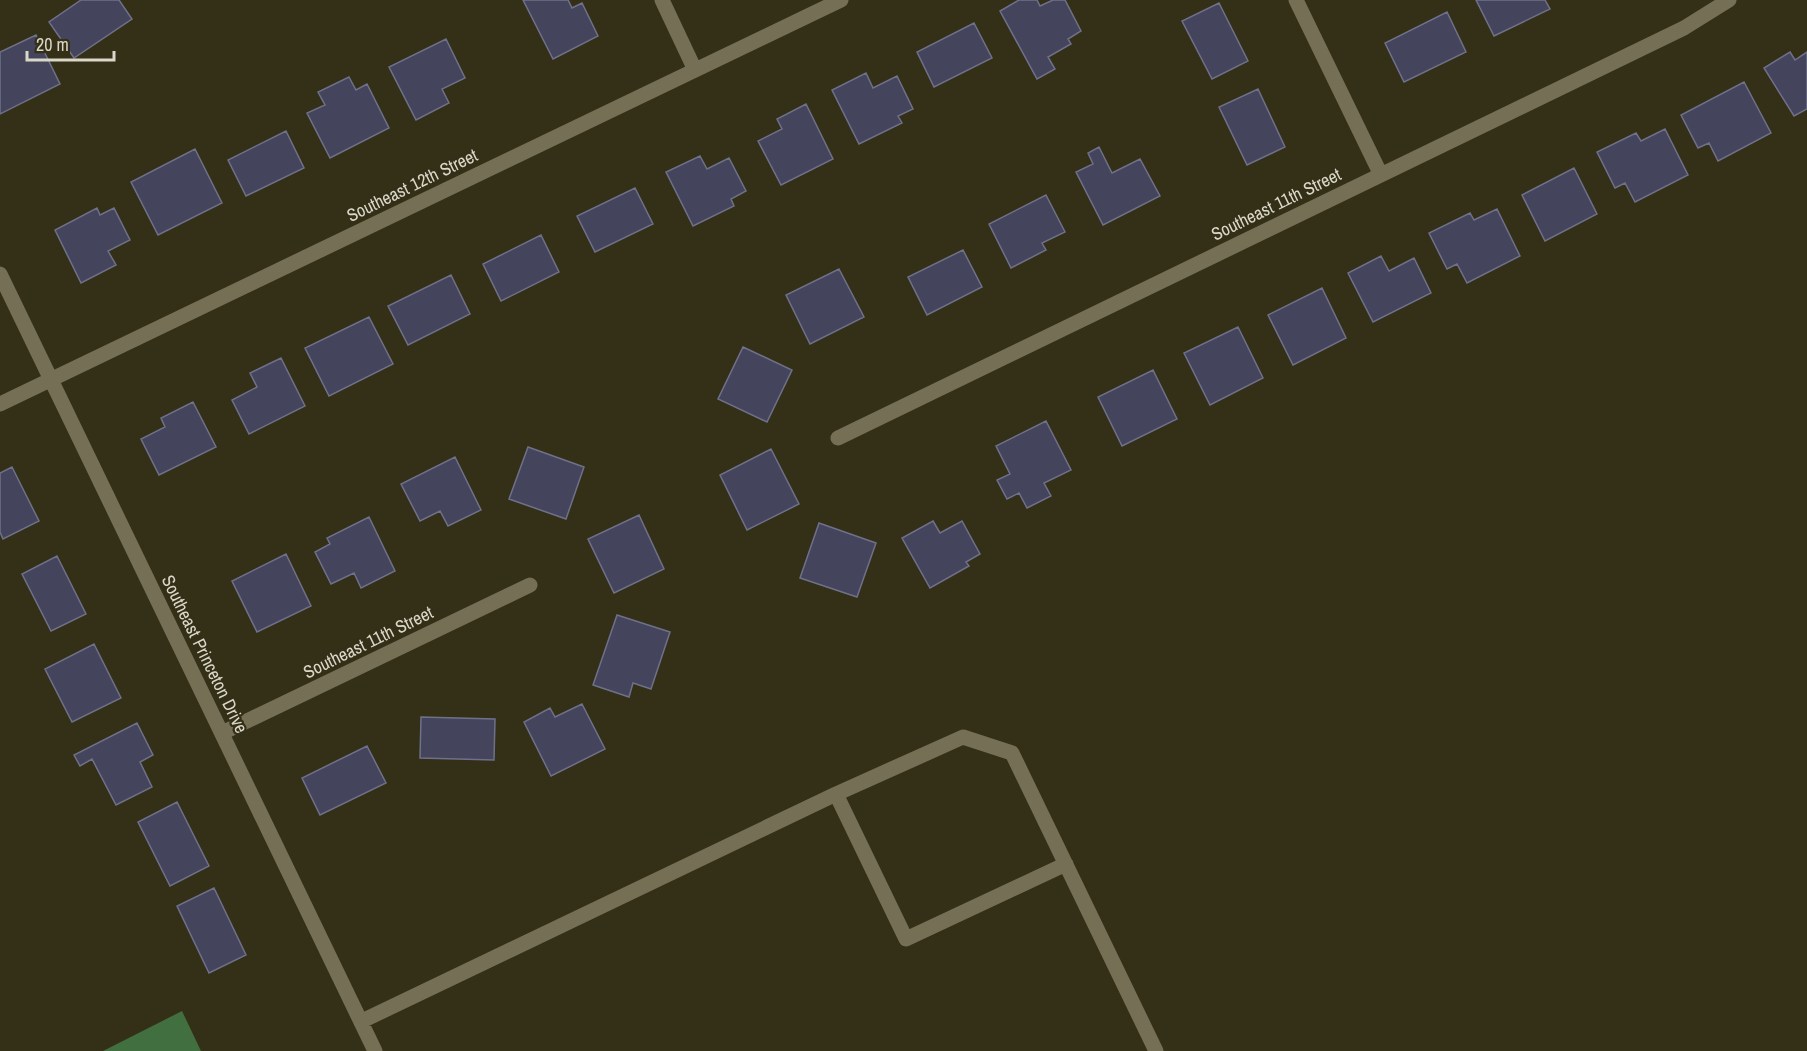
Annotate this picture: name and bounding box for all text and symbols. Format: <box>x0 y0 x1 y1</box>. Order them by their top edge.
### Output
scale bar <box>27 24 114 62</box>
text: 20 m <box>36 32 69 57</box>
street label: Southeast 12th Street <box>342 142 482 228</box>
street label: Southeast 11th Street <box>1207 162 1345 246</box>
street label: Southeast Princeton Drive <box>156 571 254 737</box>
street label: Southeast 11th Street <box>299 600 437 684</box>

